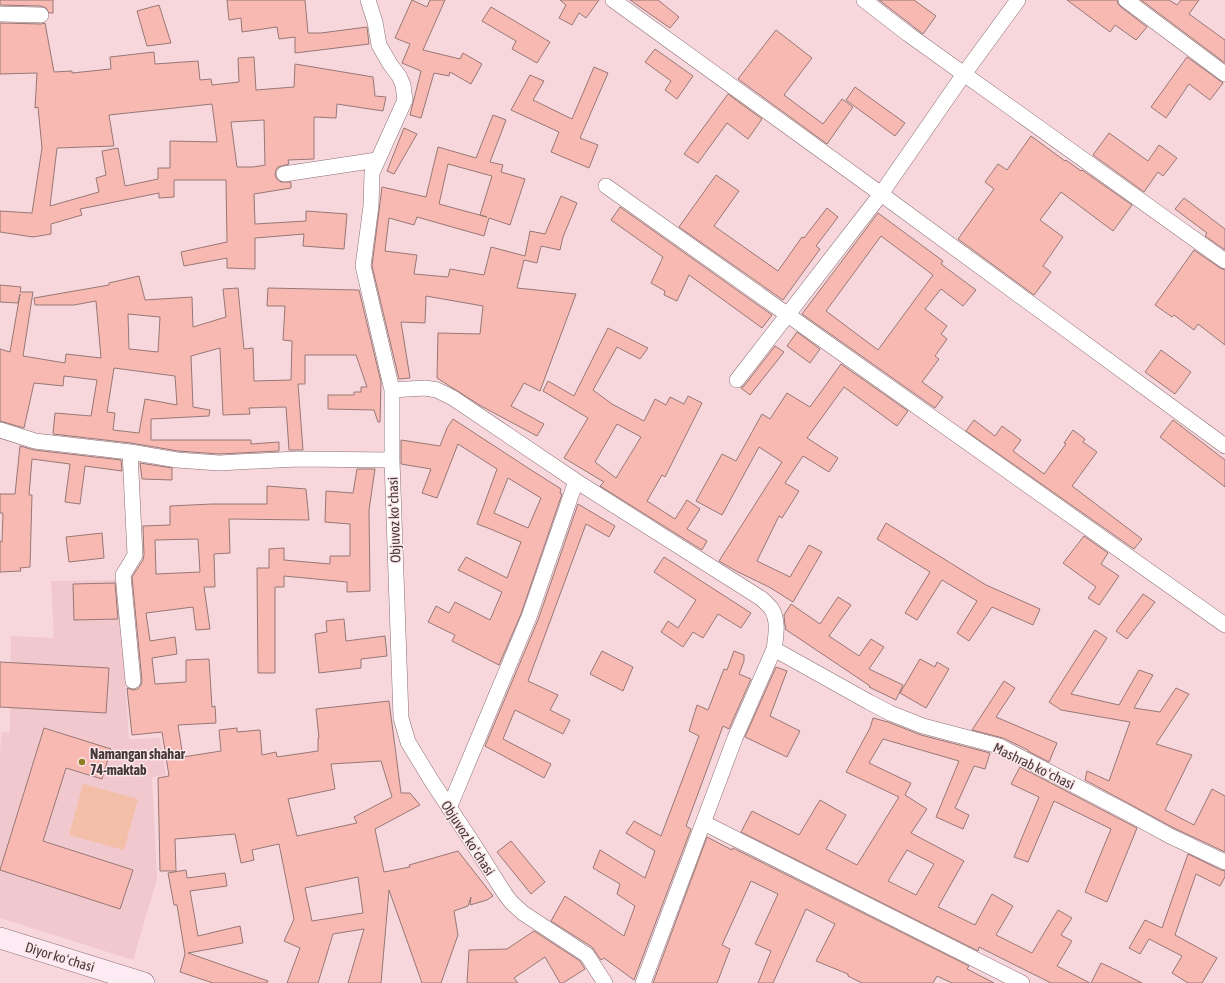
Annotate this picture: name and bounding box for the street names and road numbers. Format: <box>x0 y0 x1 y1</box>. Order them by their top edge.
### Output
street label: Objuvoz koʻchasi <box>385 477 403 563</box>
street label: Mashrab koʻchasi <box>991 739 1077 793</box>
street label: Objuvoz koʻchasi <box>438 798 498 878</box>
street label: Diyor koʻchasi <box>23 939 97 975</box>

